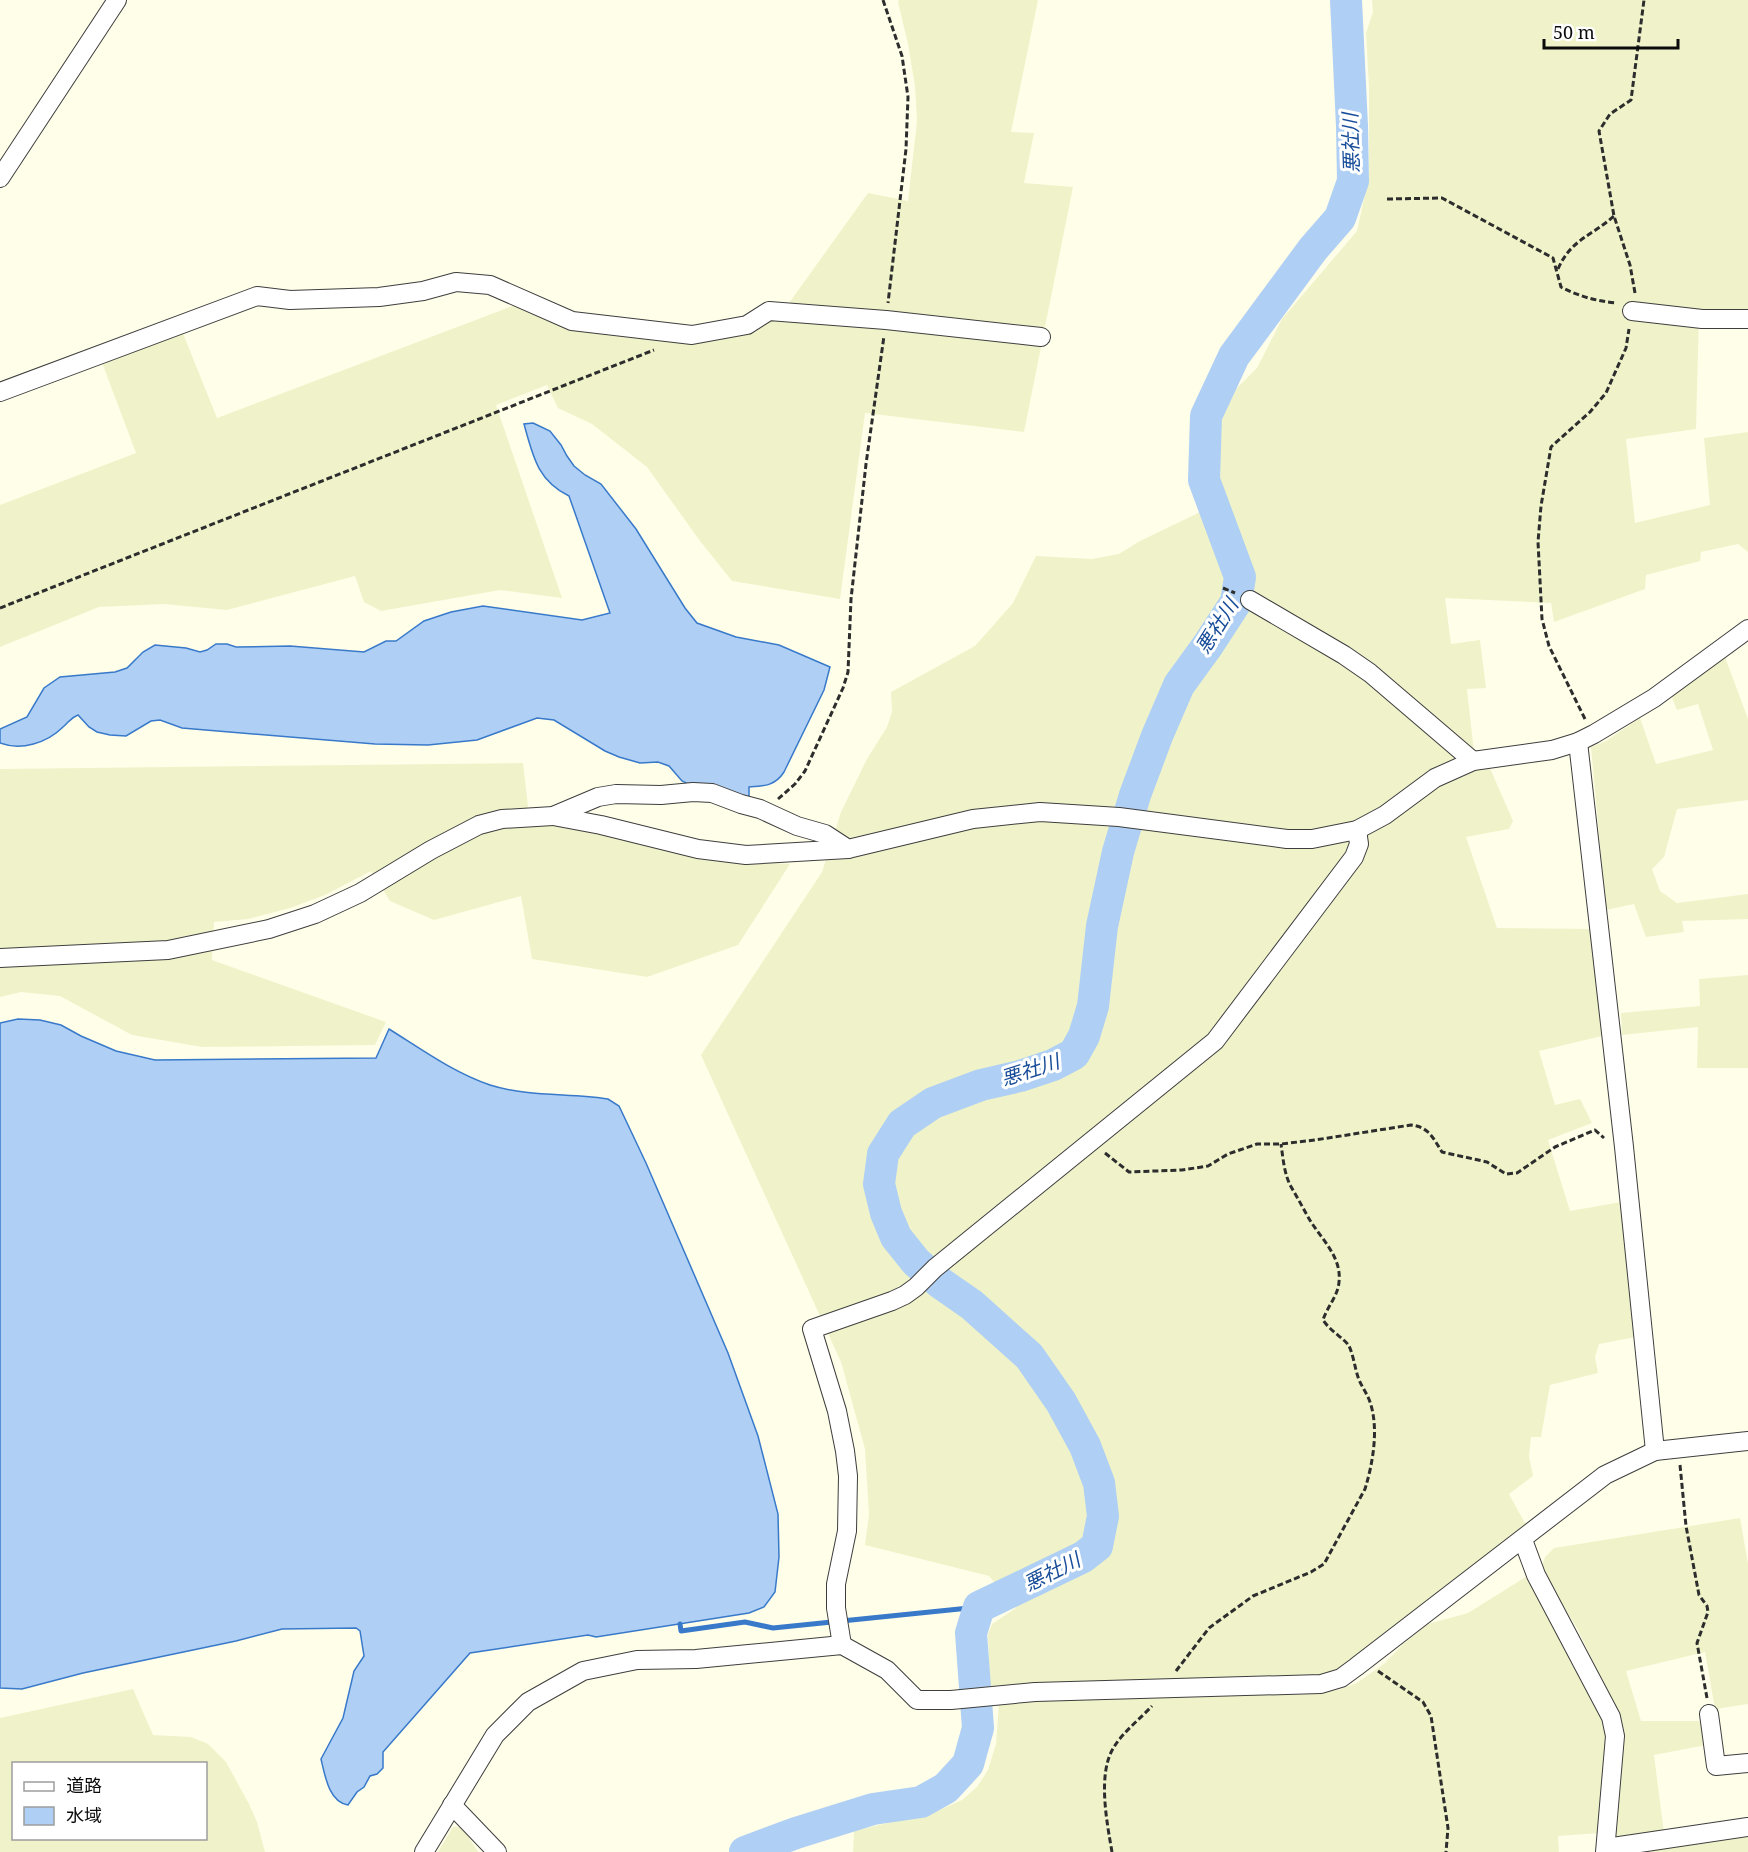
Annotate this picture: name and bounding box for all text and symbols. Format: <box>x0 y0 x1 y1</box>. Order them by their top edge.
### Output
scale bar <box>1544 12 1678 50</box>
text: 50 m <box>1553 20 1595 44</box>
water label: 悪社川 <box>1336 111 1365 173</box>
water label: 悪社川 <box>1189 591 1245 658</box>
water label: 悪社川 <box>997 1047 1064 1092</box>
water label: 悪社川 <box>1019 1545 1086 1597</box>
legend <box>12 1762 207 1840</box>
text: 道路 <box>66 1773 102 1797</box>
text: 水域 <box>66 1803 102 1827</box>

